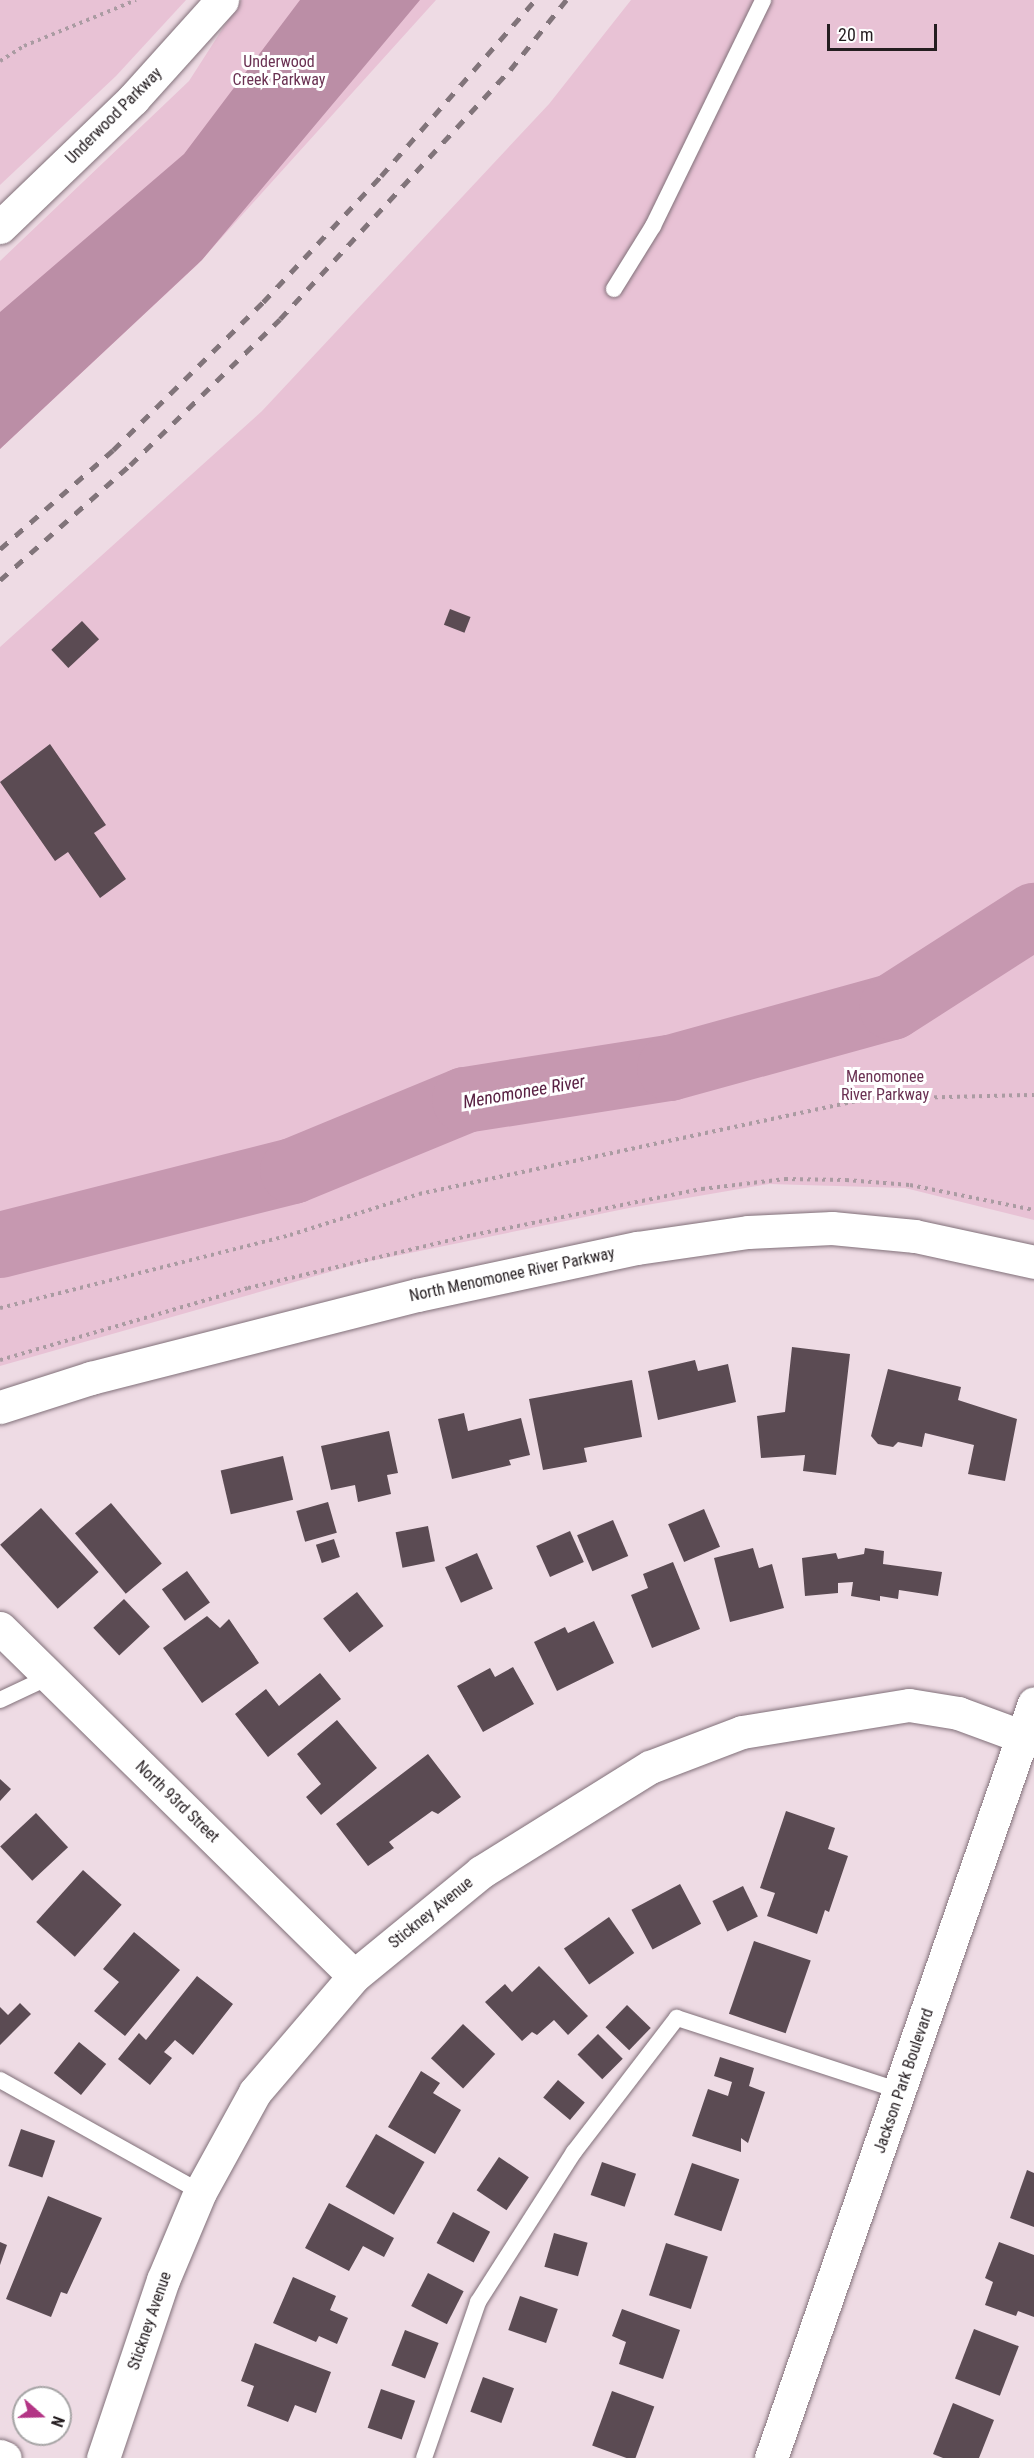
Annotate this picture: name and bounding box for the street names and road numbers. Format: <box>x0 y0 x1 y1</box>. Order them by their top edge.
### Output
street label: Underwood Parkway <box>62 64 166 168</box>
street label: North Menomonee River Parkway <box>408 1244 616 1306</box>
street label: North 93rd Street <box>131 1757 223 1847</box>
street label: Stickney Avenue <box>385 1873 477 1953</box>
street label: Jackson Park Boulevard <box>870 2006 938 2156</box>
street label: Stickney Avenue <box>124 2269 176 2373</box>

